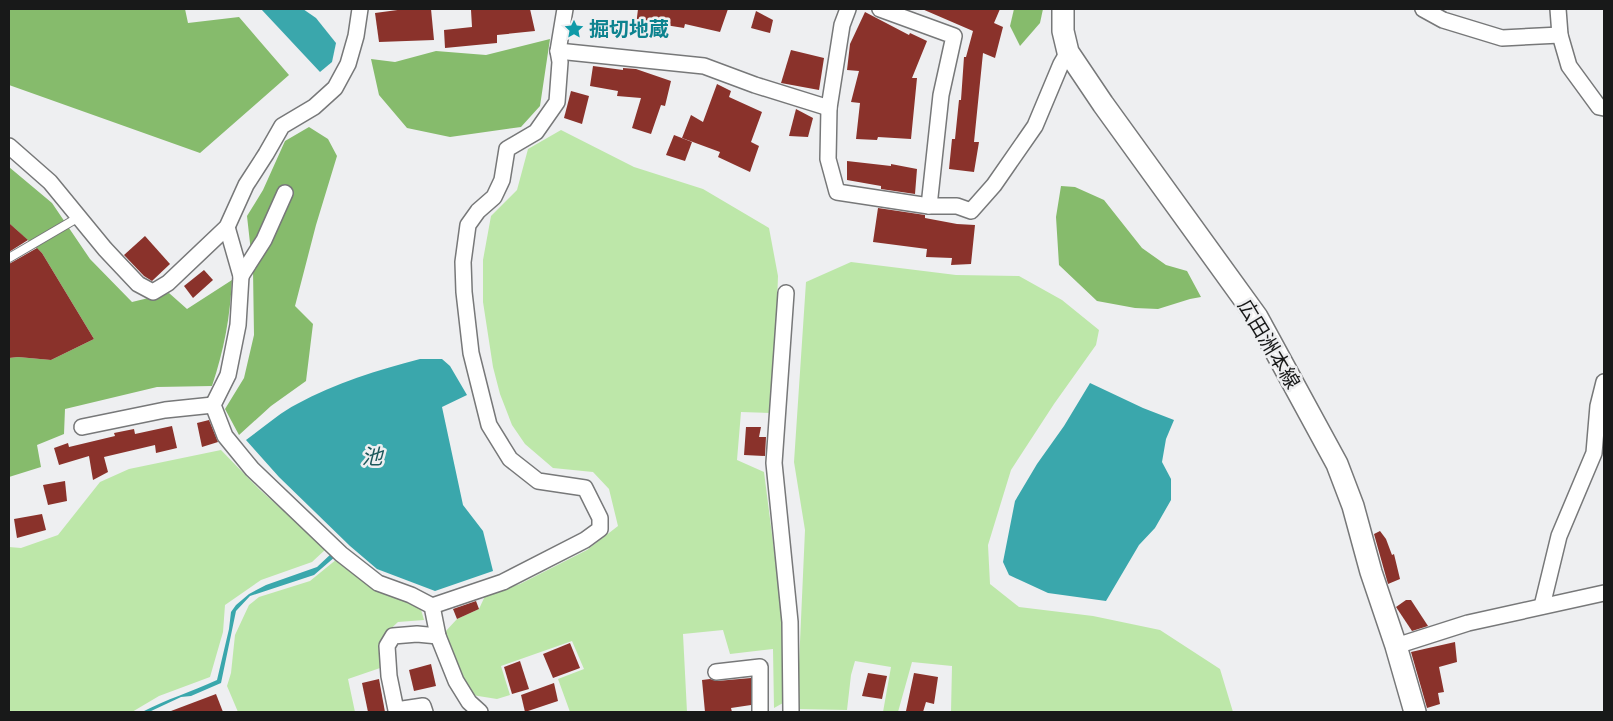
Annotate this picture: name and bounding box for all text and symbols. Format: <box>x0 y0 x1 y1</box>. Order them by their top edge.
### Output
place label: 掘切地蔵 <box>589 15 669 44</box>
place icon: 掘切地蔵 <box>563 18 585 40</box>
street label: 広田洲本線 <box>1230 294 1307 395</box>
water label: 池 <box>362 442 385 472</box>

